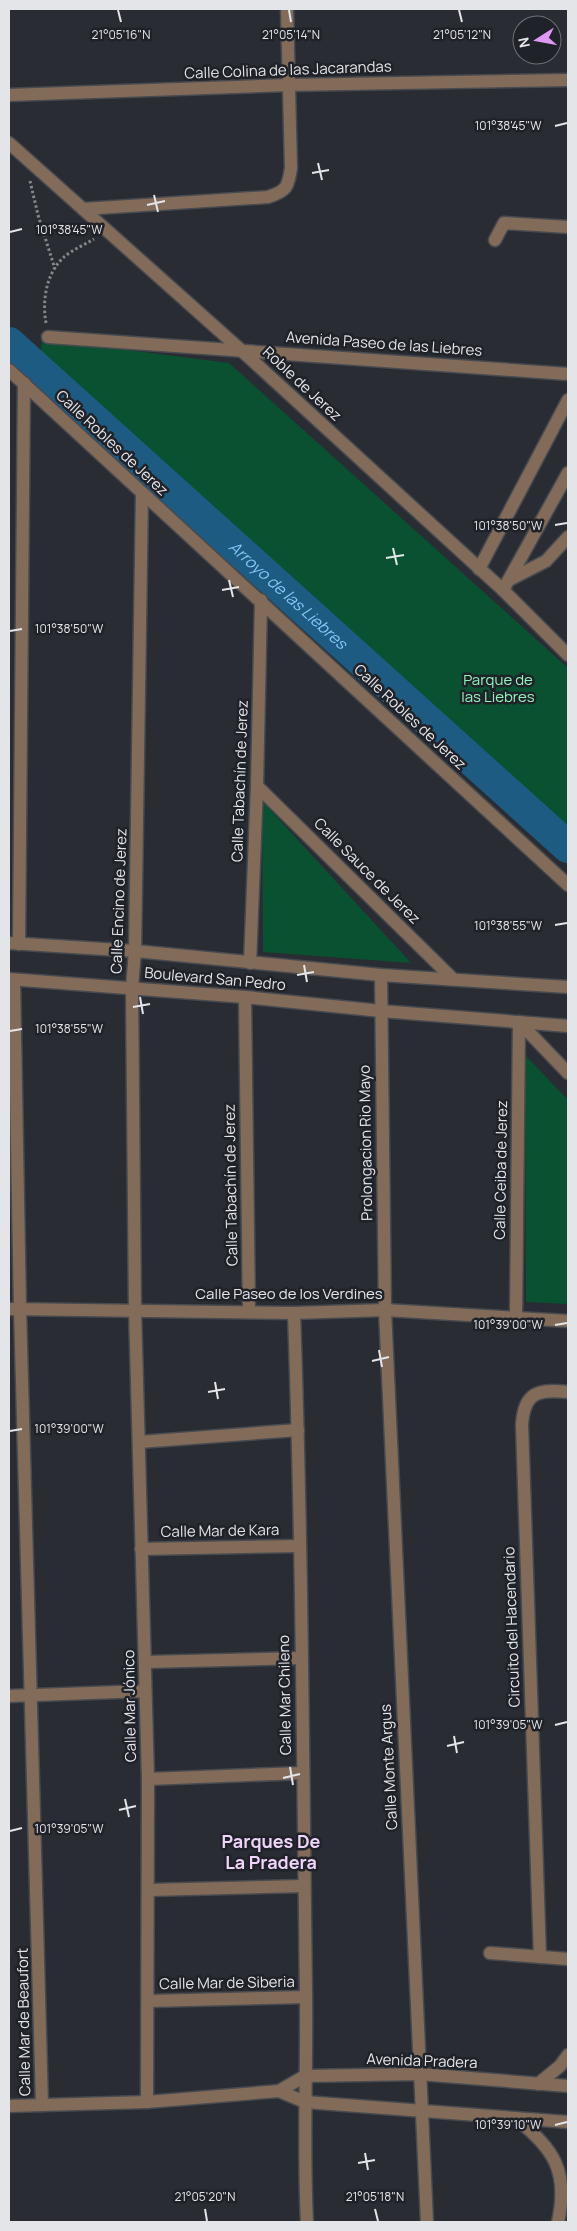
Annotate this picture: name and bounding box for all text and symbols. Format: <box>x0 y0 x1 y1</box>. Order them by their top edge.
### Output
north arrow <box>512 15 562 65</box>
text: 21°05'16"N <box>92 26 150 43</box>
text: 21°05'14"N <box>262 26 320 43</box>
text: 21°05'12"N <box>433 26 491 43</box>
text: N <box>513 36 534 49</box>
street label: Calle Colina de las Jacarandas <box>184 55 392 84</box>
text: 101°38'45"W <box>475 117 542 134</box>
text: 101°38'45"W <box>36 221 103 238</box>
street label: Avenida Paseo de las Liebres <box>285 326 483 361</box>
street label: Roble de Jerez <box>258 342 346 426</box>
street label: Calle Robles de Jerez <box>52 385 173 500</box>
text: 101°38'50"W <box>474 517 543 534</box>
water label: Arroyo de las Liebres <box>224 536 353 655</box>
text: 101°38'50"W <box>35 620 104 637</box>
street label: Calle Robles de Jerez <box>350 659 471 774</box>
park label: Parque de las Liebres <box>461 669 535 707</box>
street label: Calle Tabachín de Jerez <box>226 699 253 862</box>
street label: Calle Sauce de Jerez <box>310 813 425 928</box>
street label: Calle Encino de Jerez <box>105 828 132 974</box>
text: 101°38'55"W <box>474 917 543 934</box>
street label: Boulevard San Pedro <box>143 962 287 995</box>
text: 101°38'55"W <box>35 1020 104 1037</box>
street label: Prolongacion Rio Mayo <box>354 1065 377 1221</box>
street label: Calle Ceiba de Jerez <box>489 1100 512 1240</box>
street label: Calle Tabachín de Jerez <box>219 1104 242 1266</box>
street label: Calle Paseo de los Verdines <box>195 1283 383 1304</box>
text: 101°39'00"W <box>473 1316 543 1333</box>
text: 101°39'00"W <box>34 1420 104 1437</box>
street label: Calle Mar de Kara <box>161 1519 279 1542</box>
street label: Circuito del Hacendario <box>498 1546 525 1708</box>
street label: Calle Mar Chileno <box>273 1635 296 1755</box>
street label: Calle Mar Jónico <box>118 1650 141 1762</box>
street label: Calle Monte Argus <box>375 1703 402 1830</box>
text: 101°39'05"W <box>474 1716 543 1733</box>
text: 101°39'05"W <box>35 1820 104 1837</box>
district label: Parques De La Pradera <box>222 1829 321 1874</box>
street label: Calle Mar de Beaufort <box>12 1948 35 2096</box>
street label: Calle Mar de Siberia <box>159 1971 295 1994</box>
street label: Avenida Pradera <box>366 2048 478 2073</box>
text: 101°39'10"W <box>475 2116 542 2133</box>
text: 21°05'20"N <box>175 2188 235 2205</box>
text: 21°05'18"N <box>346 2188 404 2205</box>

